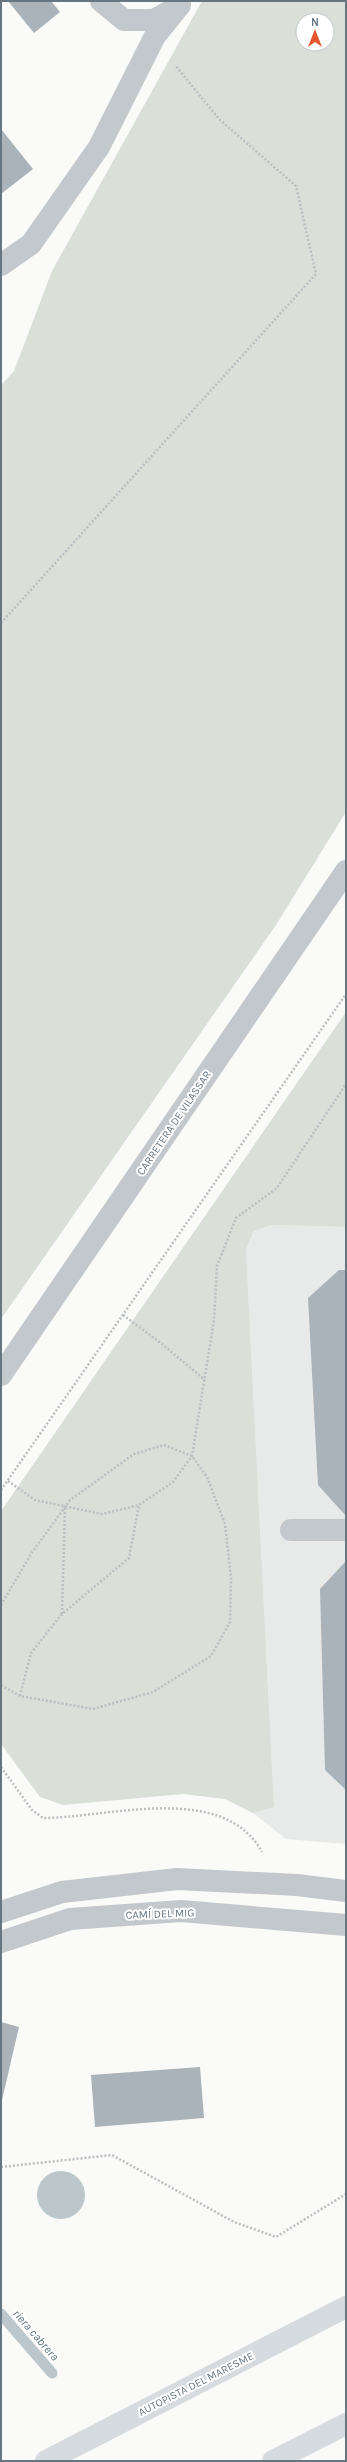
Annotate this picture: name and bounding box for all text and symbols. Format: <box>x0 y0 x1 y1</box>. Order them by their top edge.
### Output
north arrow <box>295 12 335 52</box>
text: N <box>311 16 319 29</box>
street label: CARRETERA DE VILASSAR <box>134 1068 214 1178</box>
street label: CAMÍ DEL MIG <box>125 1904 195 1922</box>
water label: riera cabrera <box>10 2306 62 2364</box>
street label: AUTOPISTA DEL MARESME <box>136 2349 256 2419</box>

